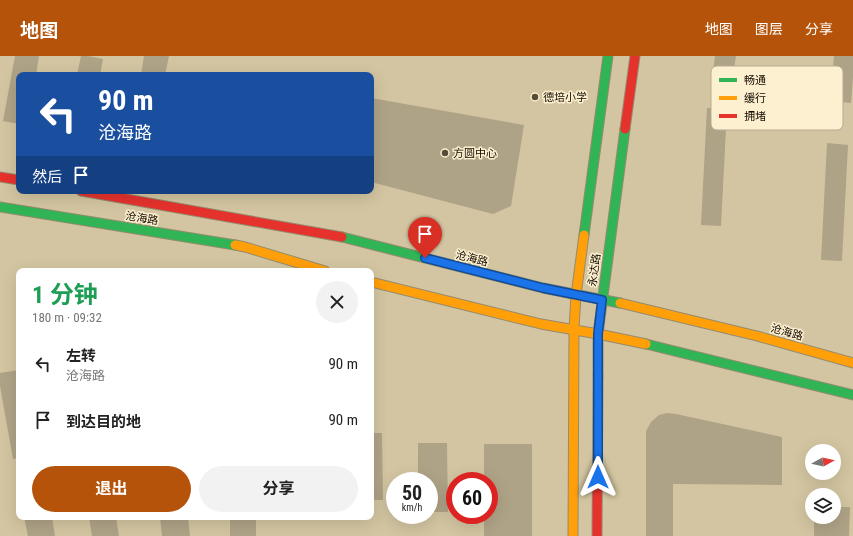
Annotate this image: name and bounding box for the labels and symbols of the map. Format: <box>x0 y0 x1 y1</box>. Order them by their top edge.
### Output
legend <box>711 66 843 130</box>
text: 畅通 <box>744 74 766 87</box>
place label: 德培小学 <box>543 91 587 104</box>
marker: 德培小学 <box>530 92 540 102</box>
text: 缓行 <box>744 92 766 105</box>
text: 拥堵 <box>744 110 766 123</box>
place label: 方圆中心 <box>453 147 497 160</box>
marker: 方圆中心 <box>440 148 450 158</box>
street label: 沧海路 <box>125 209 159 227</box>
pin <box>408 217 442 258</box>
street label: 沧海路 <box>454 248 489 269</box>
street label: 永达路 <box>586 253 603 287</box>
street label: 沧海路 <box>769 322 805 343</box>
north arrow <box>805 444 841 480</box>
position arrow <box>577 456 619 498</box>
speed limit sign: 60 <box>446 472 498 524</box>

